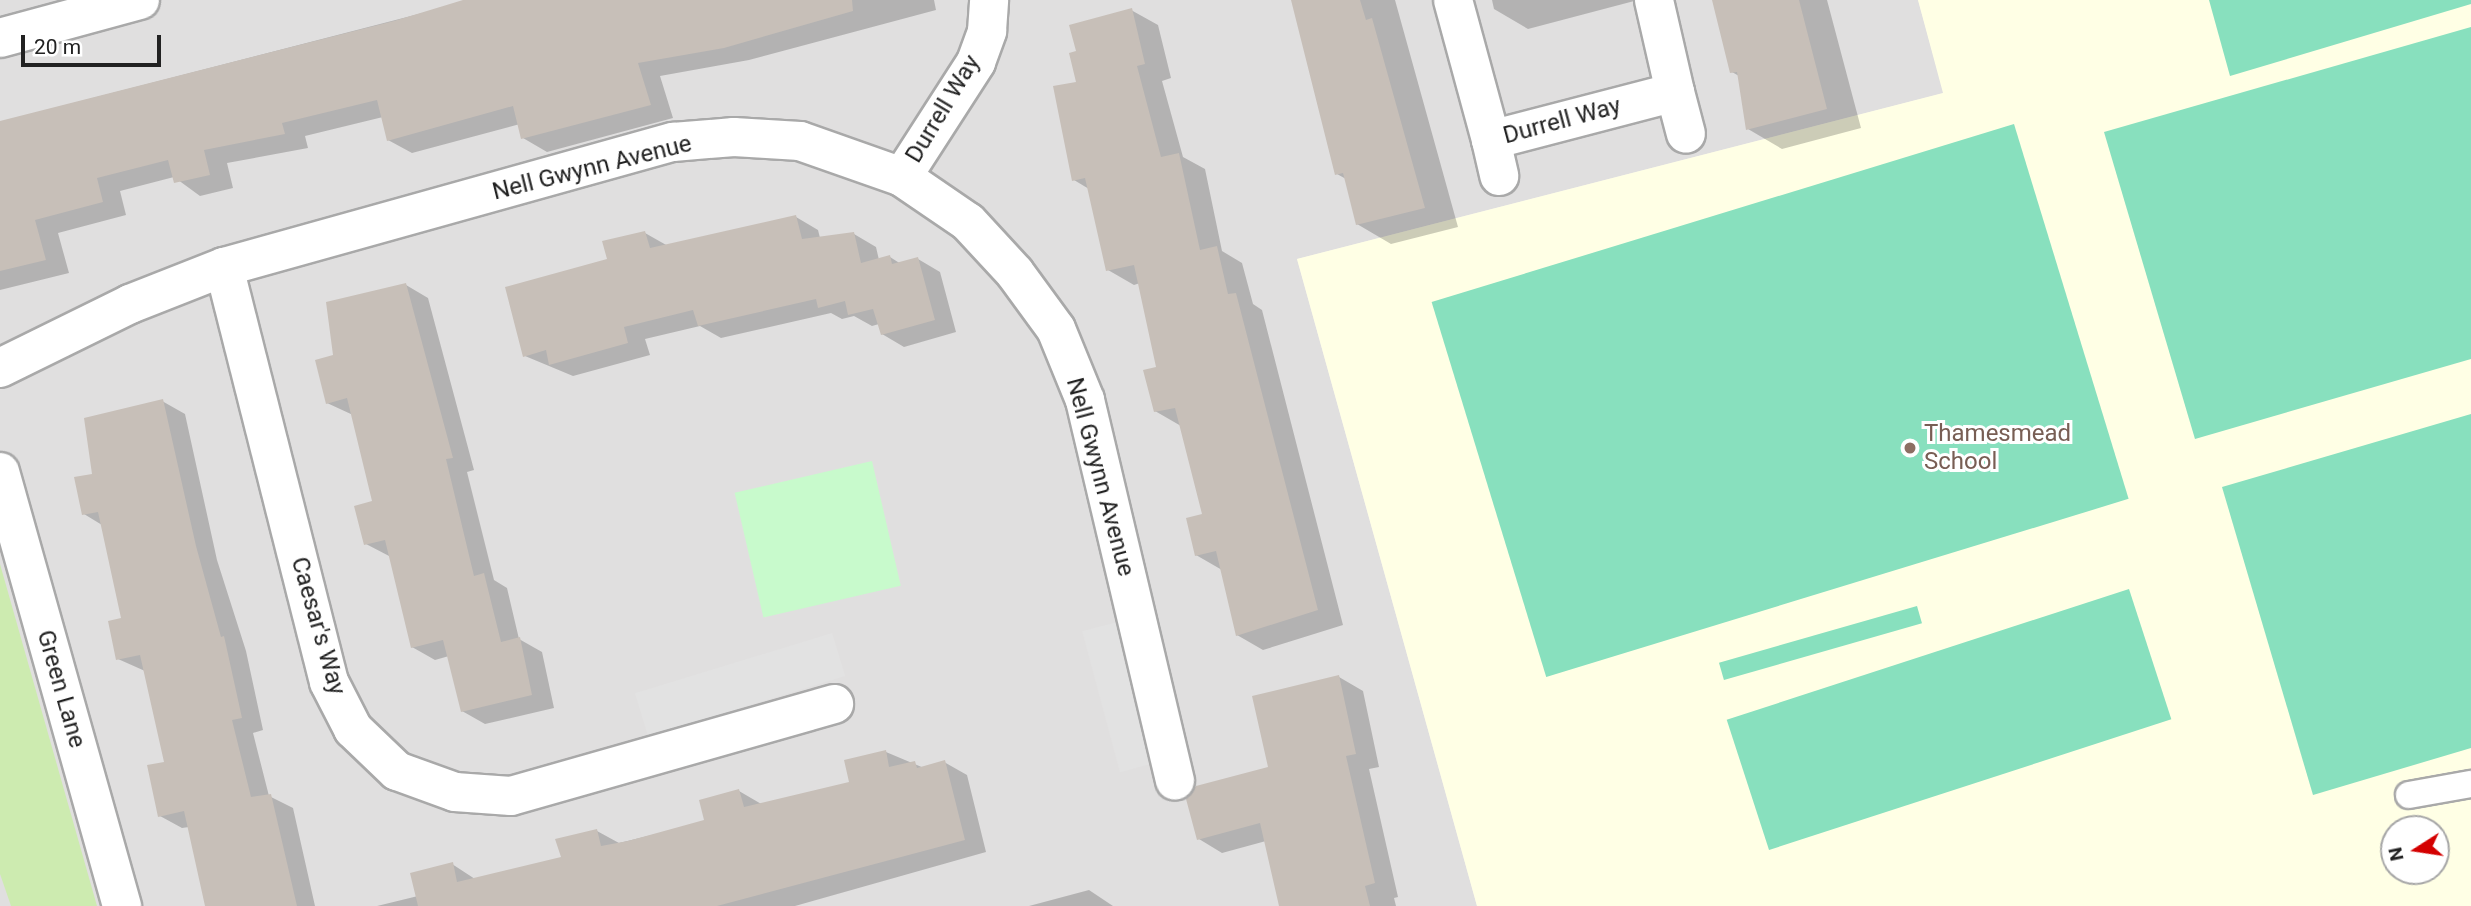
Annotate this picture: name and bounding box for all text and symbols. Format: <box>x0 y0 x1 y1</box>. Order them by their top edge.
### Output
scale bar <box>24 21 164 65</box>
text: 20 m <box>34 35 81 59</box>
street label: Durrell Way <box>900 50 986 168</box>
street label: Durrell Way <box>1500 91 1624 151</box>
street label: Nell Gwynn Avenue <box>489 129 695 207</box>
street label: Nell Gwynn Avenue <box>1060 375 1140 579</box>
place label: Thamesmead School <box>1924 420 2071 476</box>
marker: Thamesmead School <box>1902 440 1918 456</box>
street label: Caesar's Way <box>285 554 351 698</box>
street label: Green Lane <box>30 627 92 751</box>
north arrow <box>2380 815 2450 885</box>
text: N <box>2383 845 2409 863</box>

